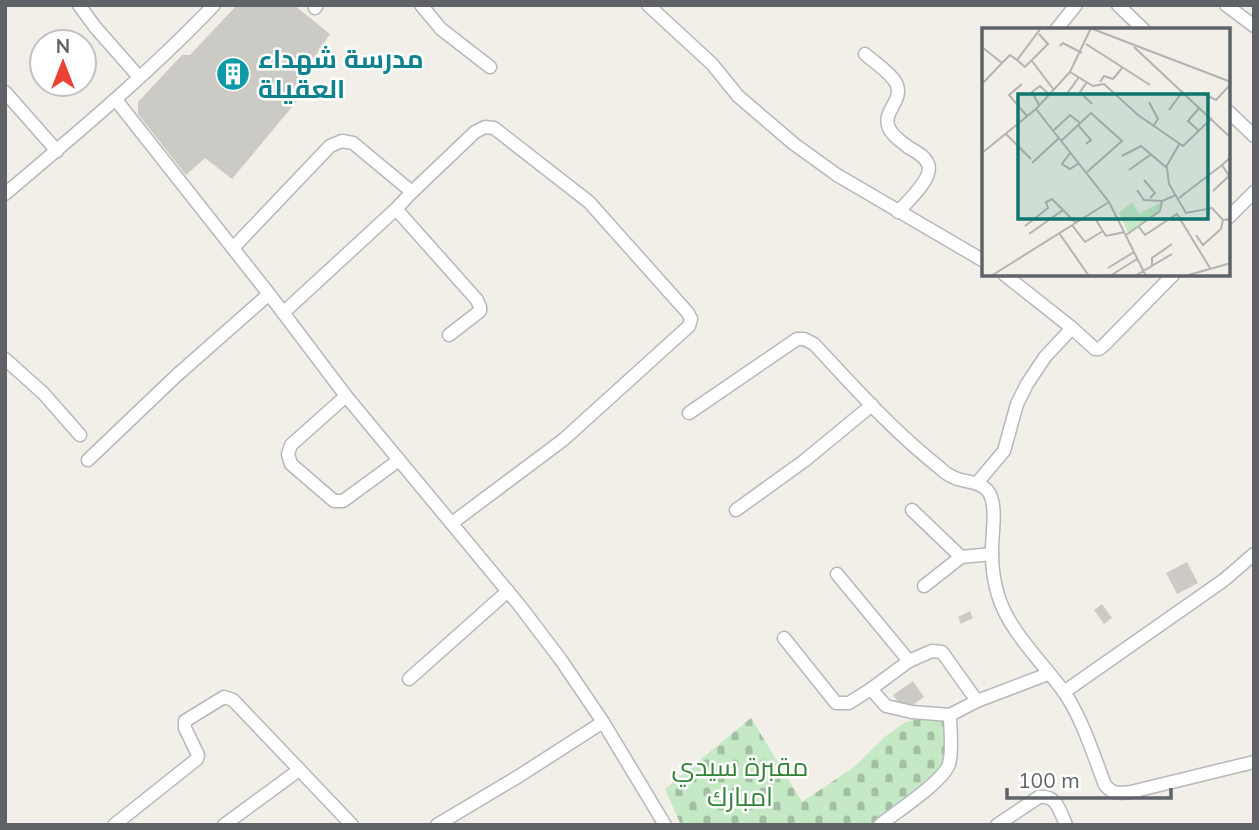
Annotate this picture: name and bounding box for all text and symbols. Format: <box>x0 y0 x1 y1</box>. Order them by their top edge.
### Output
north arrow <box>28 28 98 98</box>
inset map <box>982 28 1231 276</box>
text: N <box>56 34 70 58</box>
place label: مدرسة شهداء العقيلة <box>258 42 424 105</box>
building icon: مدرسة شهداء العقيلة <box>214 55 252 93</box>
park label: مقبرة سيدي امبارك <box>671 750 809 813</box>
scale bar <box>1007 756 1172 800</box>
text: 100 m <box>1018 767 1080 793</box>

